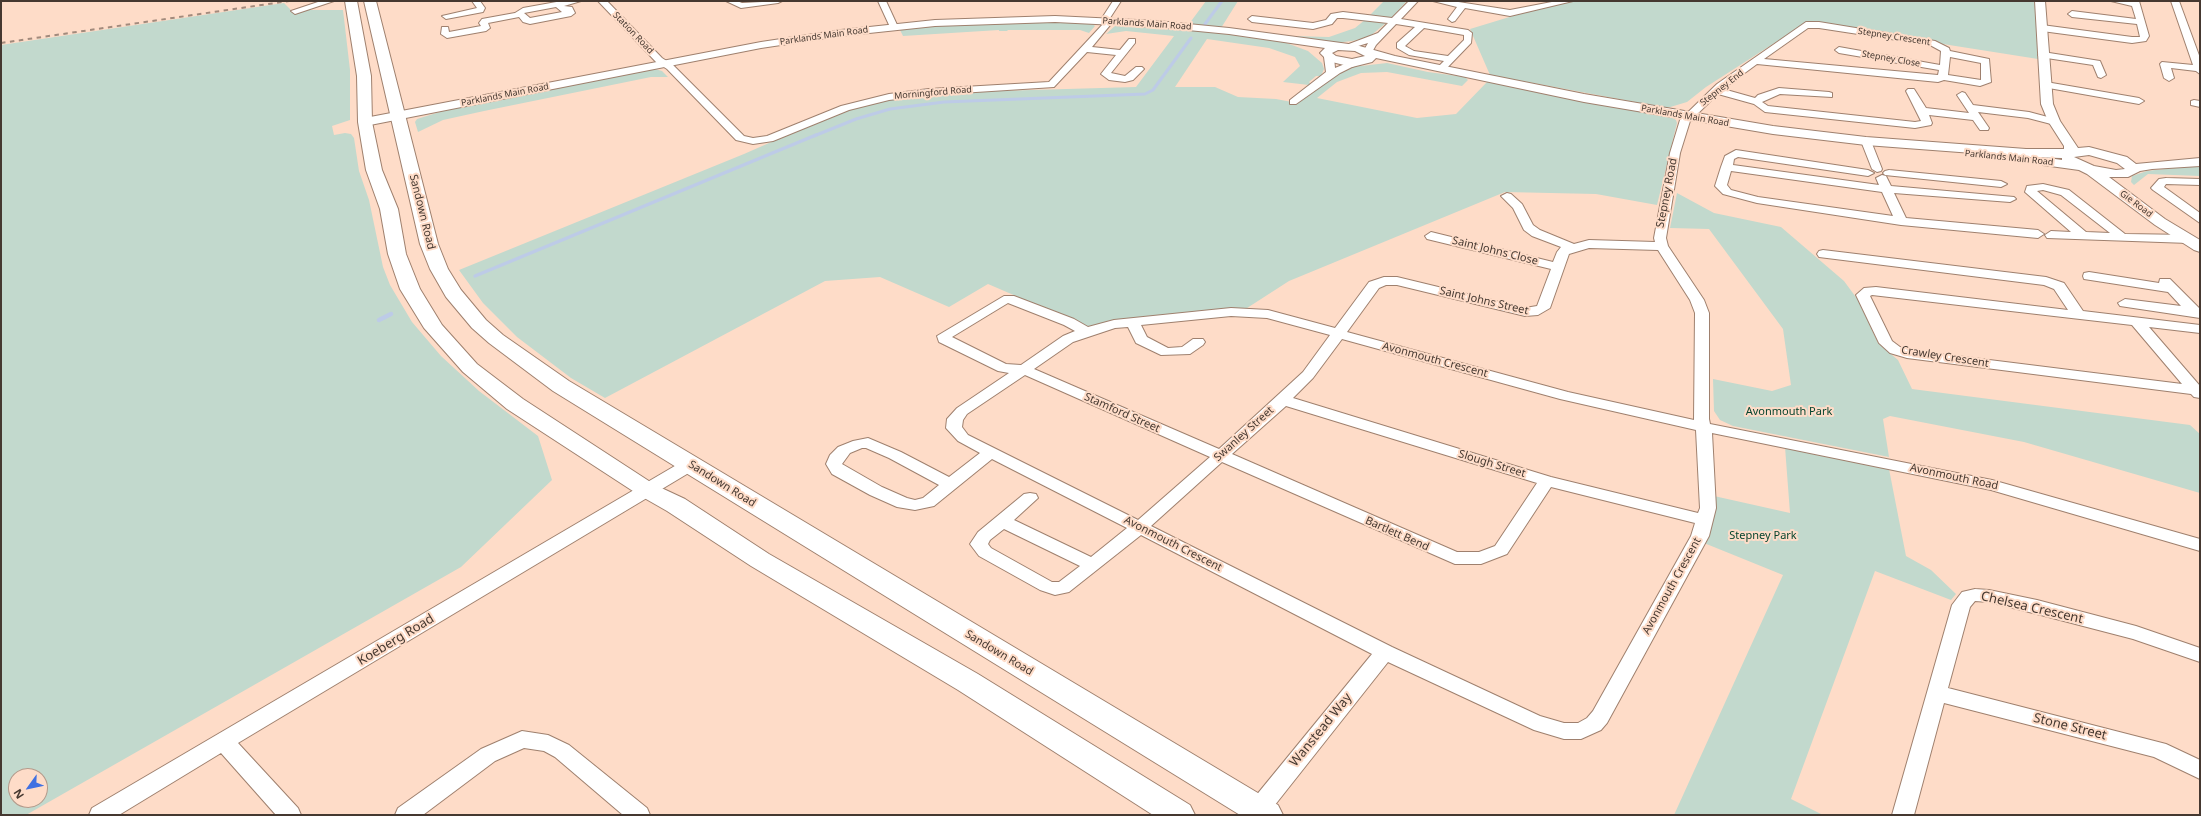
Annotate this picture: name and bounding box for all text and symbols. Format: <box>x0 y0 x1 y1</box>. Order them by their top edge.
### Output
street label: Station Road <box>610 10 656 56</box>
street label: Parklands Main Road <box>1102 16 1192 32</box>
street label: Parklands Main Road <box>779 24 869 48</box>
street label: Stepney Crescent <box>1857 26 1931 48</box>
street label: Stepney Close <box>1861 49 1921 69</box>
street label: Stepney End <box>1698 68 1746 108</box>
street label: Parklands Main Road <box>460 81 550 109</box>
street label: Morningford Road <box>894 84 972 102</box>
street label: Parklands Main Road <box>1640 103 1730 129</box>
street label: Parklands Main Road <box>1964 148 2054 168</box>
street label: Stepney Road <box>1654 157 1680 229</box>
street label: Sandown Road <box>406 173 438 251</box>
street label: Gie Road <box>2118 188 2154 220</box>
street label: Saint Johns Close <box>1451 234 1539 268</box>
street label: Saint Johns Street <box>1438 284 1530 318</box>
street label: Avonmouth Crescent <box>1381 340 1489 380</box>
street label: Crawley Crescent <box>1900 344 1990 370</box>
street label: Stamford Street <box>1082 390 1162 436</box>
street label: Swanley Street <box>1211 404 1277 464</box>
park label: Avonmouth Park <box>1746 405 1832 419</box>
street label: Slough Street <box>1457 448 1527 480</box>
street label: Sandown Road <box>686 458 758 510</box>
street label: Avonmouth Road <box>1909 461 1999 493</box>
street label: Avonmouth Crescent <box>1122 514 1224 574</box>
street label: Bartlett Bend <box>1363 514 1431 554</box>
park label: Stepney Park <box>1729 529 1797 543</box>
street label: Avonmouth Crescent <box>1640 535 1704 637</box>
street label: Chelsea Crescent <box>1979 589 2085 627</box>
street label: Koeberg Road <box>355 611 437 669</box>
street label: Sandown Road <box>963 628 1035 678</box>
street label: Wanstead Way <box>1287 690 1355 770</box>
street label: Stone Street <box>2032 710 2108 744</box>
north arrow <box>8 768 48 808</box>
text: N <box>10 786 27 802</box>

